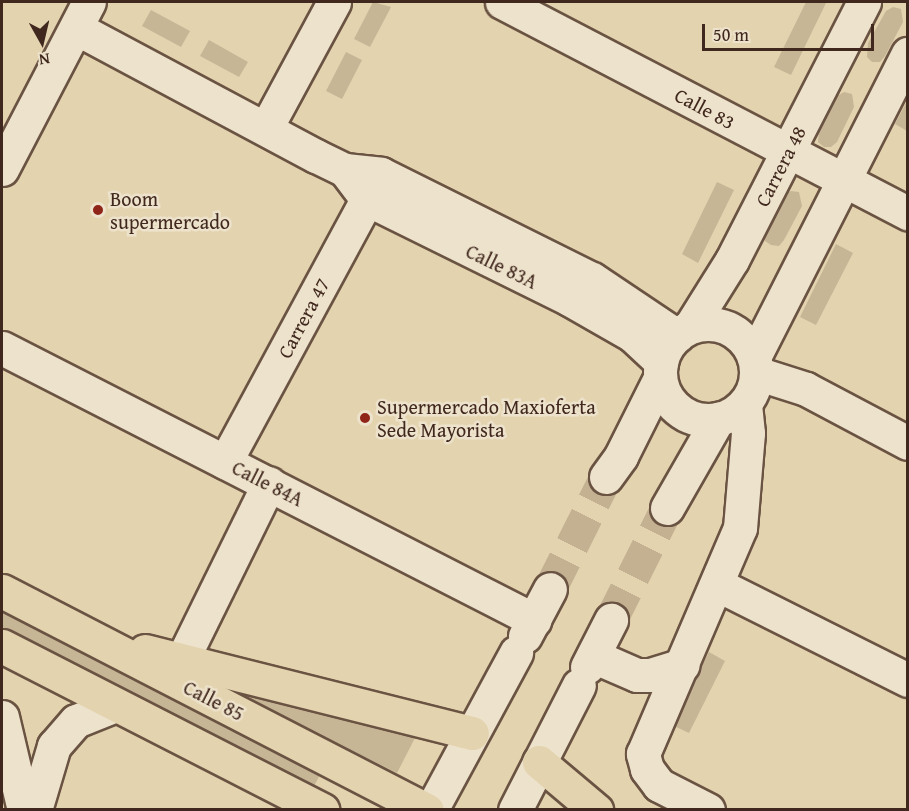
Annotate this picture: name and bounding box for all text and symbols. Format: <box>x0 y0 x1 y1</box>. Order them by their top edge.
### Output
north arrow <box>12 12 72 72</box>
scale bar <box>705 12 878 50</box>
text: 50 m <box>713 21 749 48</box>
text: N <box>38 47 51 72</box>
street label: Calle 83 <box>671 82 739 134</box>
street label: Carrera 48 <box>750 122 810 210</box>
place label: Boom supermercado <box>110 186 230 233</box>
marker: Boom supermercado <box>91 203 105 217</box>
street label: Calle 83A <box>462 238 542 294</box>
street label: Carrera 47 <box>272 274 334 362</box>
place label: Supermercado Maxioferta Sede Mayorista <box>377 394 596 441</box>
marker: Supermercado Maxioferta Sede Mayorista <box>358 411 372 425</box>
street label: Calle 84A <box>228 455 308 511</box>
street label: Calle 85 <box>180 675 248 725</box>

